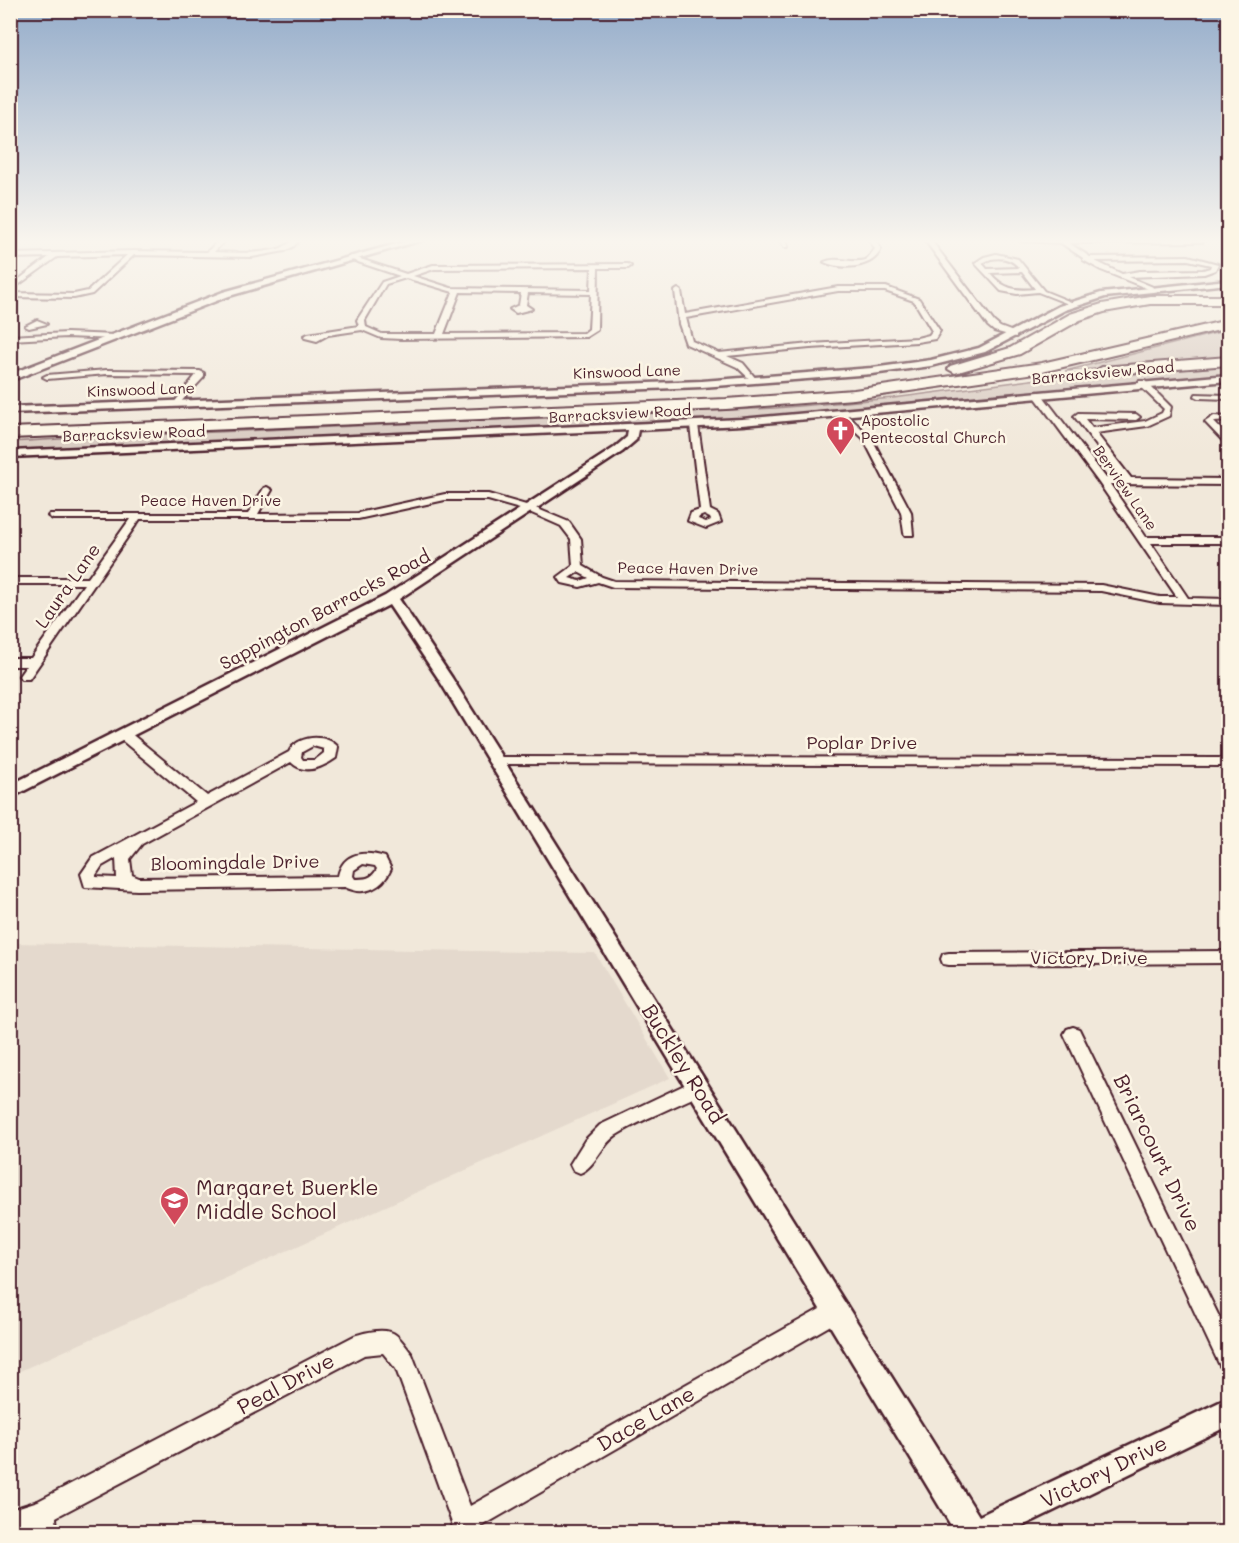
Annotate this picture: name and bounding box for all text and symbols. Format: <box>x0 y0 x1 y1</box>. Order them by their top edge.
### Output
street label: Barracksview Road <box>1031 356 1175 388</box>
street label: Kinswood Lane <box>573 359 681 383</box>
street label: Kinswood Lane <box>87 377 195 401</box>
street label: Barracksview Road <box>548 399 692 427</box>
place label: Apostolic Pentecostal Church <box>861 410 1005 447</box>
church icon: Apostolic Pentecostal Church <box>824 414 856 456</box>
street label: Barracksview Road <box>62 421 206 445</box>
street label: Berview Lane <box>1089 441 1162 534</box>
street label: Peace Haven Drive <box>141 490 281 510</box>
street label: Laura Lane <box>29 538 105 633</box>
street label: Sappington Barracks Road <box>215 543 434 675</box>
street label: Peace Haven Drive <box>617 557 759 579</box>
street label: Poplar Drive <box>807 730 917 754</box>
street label: Bloomingdale Drive <box>150 849 320 875</box>
street label: Victory Drive <box>1030 945 1148 969</box>
street label: Buckley Road <box>637 998 732 1128</box>
street label: Briarcourt Drive <box>1109 1069 1208 1236</box>
place label: Margaret Buerkle Middle School <box>196 1173 379 1224</box>
school or university icon: Margaret Buerkle Middle School <box>159 1184 191 1226</box>
street label: Peal Drive <box>232 1346 339 1420</box>
street label: Dace Lane <box>592 1379 699 1456</box>
street label: Victory Drive <box>1036 1428 1171 1513</box>

